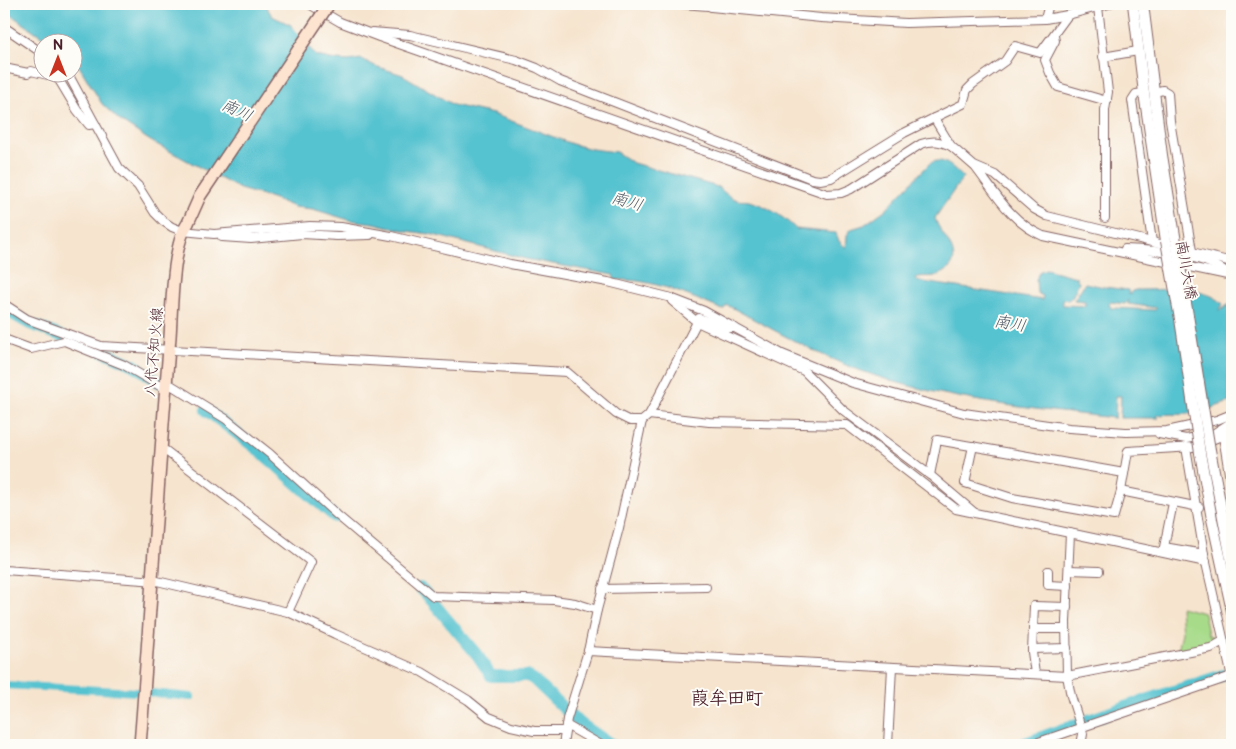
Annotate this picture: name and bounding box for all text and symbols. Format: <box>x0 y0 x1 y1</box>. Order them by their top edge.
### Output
north arrow <box>32 32 82 82</box>
text: N <box>53 37 63 54</box>
water label: 南川 <box>218 96 256 126</box>
water label: 南川 <box>609 188 645 216</box>
street label: 南川大橋 <box>1171 239 1201 301</box>
street label: 八代不知火線 <box>141 306 167 398</box>
water label: 南川 <box>993 312 1027 336</box>
district label: 葭牟田町 <box>691 688 763 709</box>

